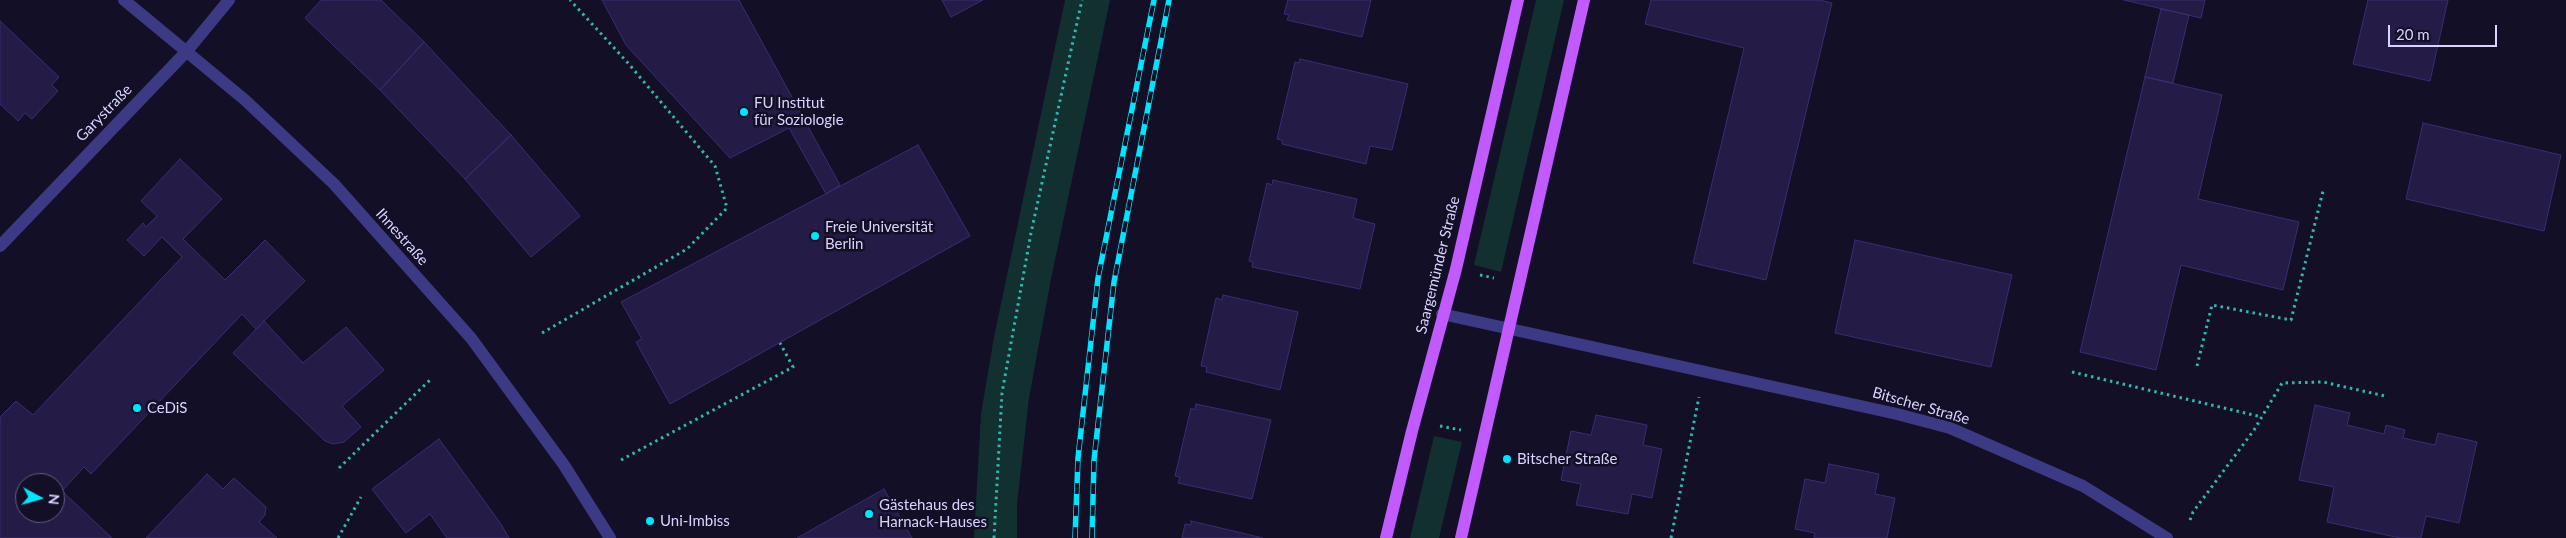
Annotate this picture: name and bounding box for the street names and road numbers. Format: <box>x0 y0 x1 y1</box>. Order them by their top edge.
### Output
street label: Garystraße <box>72 81 136 145</box>
street label: Saargemünder Straße <box>1412 194 1464 336</box>
street label: Ihnestraße <box>372 205 432 269</box>
street label: Bitscher Straße <box>1870 384 1972 428</box>

